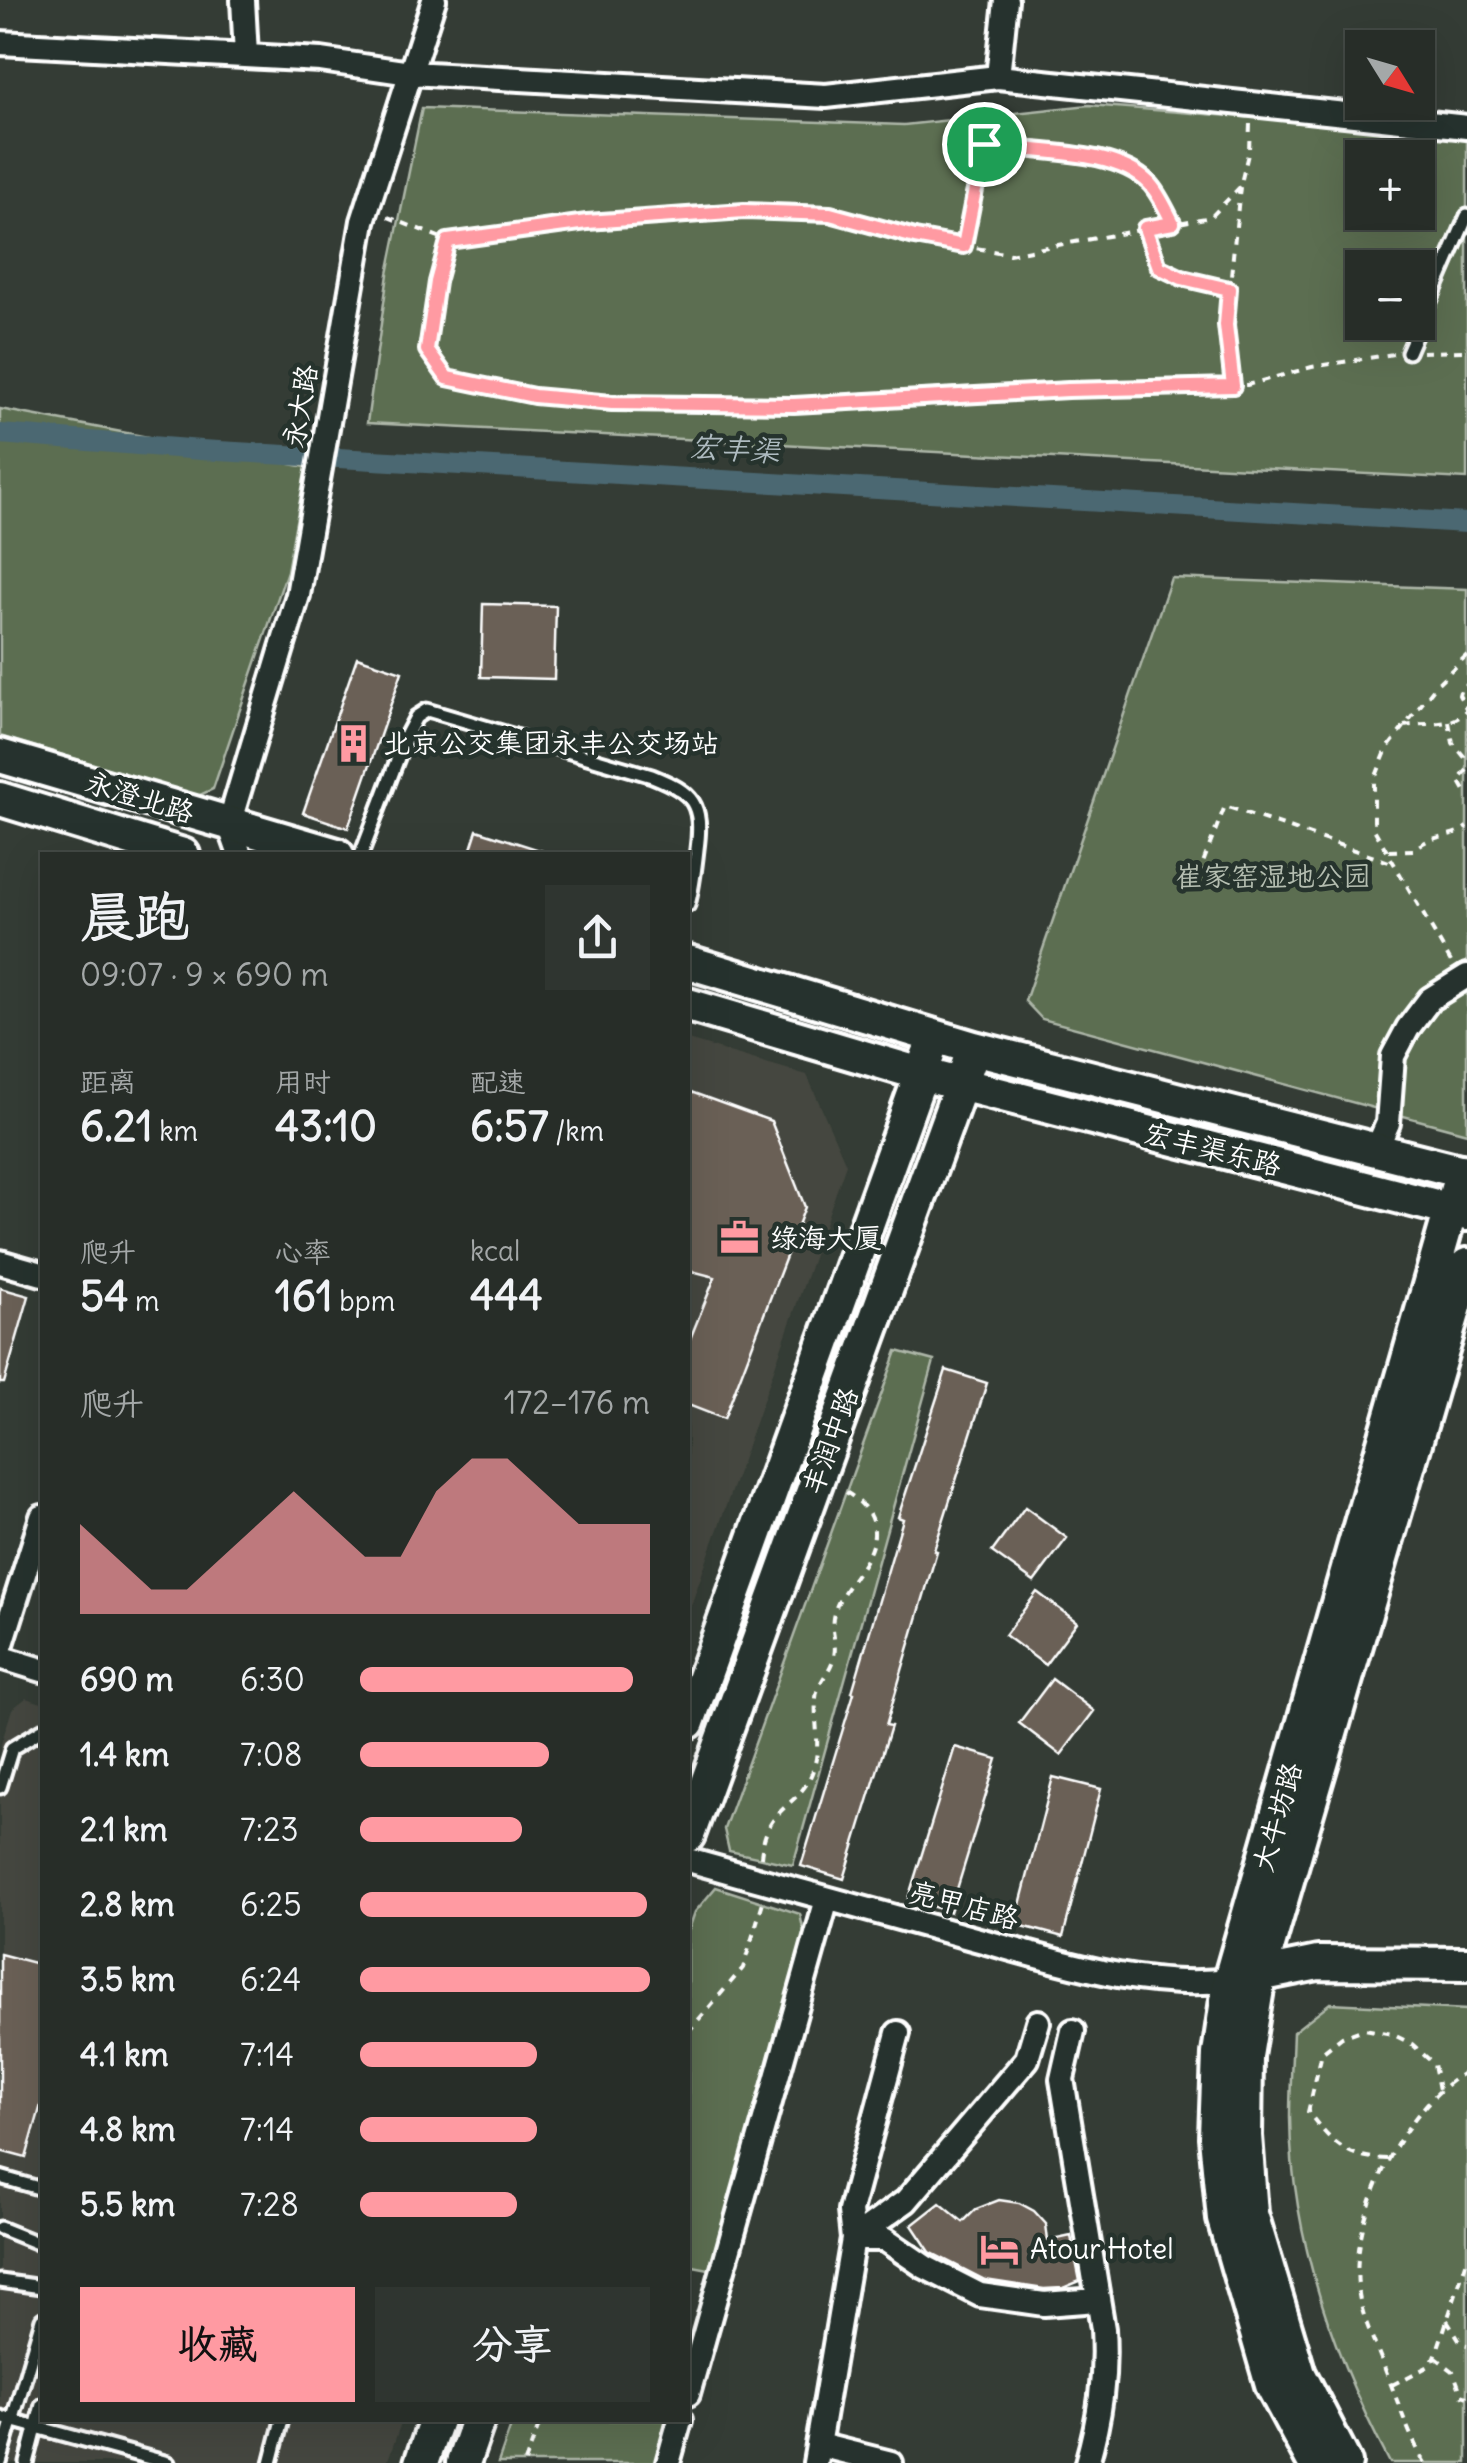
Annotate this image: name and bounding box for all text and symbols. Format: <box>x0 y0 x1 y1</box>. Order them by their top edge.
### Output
north arrow <box>1345 30 1435 120</box>
map controls <box>1345 30 1435 340</box>
pin <box>942 102 1027 187</box>
icon: arrive <box>957 117 1012 172</box>
button: + <box>1345 140 1435 230</box>
button: − <box>1345 250 1435 340</box>
street label: 永大路 <box>275 362 325 450</box>
water label: 宏丰渠 <box>689 427 784 469</box>
building icon: 北京公交集团永丰公交场站 <box>332 722 374 764</box>
place label: 北京公交集团永丰公交场站 <box>383 725 719 761</box>
street label: 永澄北路 <box>81 763 199 831</box>
park label: 崔家窑湿地公园 <box>1175 858 1371 894</box>
text: 晨跑 <box>80 882 190 951</box>
button: share <box>545 885 650 990</box>
text: 09:07 · 9 × 690 m <box>80 954 329 995</box>
text: 距离 <box>80 1064 136 1100</box>
text: 用时 <box>275 1064 331 1100</box>
text: 配速 <box>470 1064 526 1100</box>
text: 6.21 <box>80 1100 153 1152</box>
text: 43:10 <box>275 1100 377 1152</box>
text: 6:57 <box>470 1100 548 1152</box>
text: km <box>153 1113 198 1149</box>
text: /km <box>548 1113 604 1149</box>
street label: 宏丰渠东路 <box>1141 1115 1285 1183</box>
office icon: 绿海大厦 <box>719 1217 761 1259</box>
place label: 绿海大厦 <box>770 1220 882 1256</box>
text: kcal <box>470 1233 520 1269</box>
text: 爬升 <box>80 1234 136 1270</box>
text: 心率 <box>275 1234 331 1270</box>
text: 444 <box>470 1269 543 1321</box>
text: 54 <box>80 1270 128 1322</box>
text: 161 <box>275 1270 333 1322</box>
text: m <box>128 1283 160 1319</box>
text: bpm <box>333 1283 395 1319</box>
text: 172–176 m <box>504 1382 650 1423</box>
street label: 丰润中路 <box>794 1382 866 1500</box>
text: 爬升 <box>80 1383 144 1424</box>
text: 690 m <box>80 1659 174 1700</box>
text: 6:30 <box>240 1659 305 1700</box>
text: 1.4 km <box>80 1734 169 1775</box>
text: 7:08 <box>240 1734 302 1775</box>
street label: 大牛坊路 <box>1244 1758 1310 1876</box>
text: 2.1 km <box>80 1809 168 1850</box>
text: 7:23 <box>240 1809 299 1850</box>
street label: 亮甲店路 <box>905 1873 1023 1937</box>
text: 2.8 km <box>80 1884 175 1925</box>
text: 6:25 <box>240 1884 302 1925</box>
text: 3.5 km <box>80 1959 175 2000</box>
text: 6:24 <box>240 1959 301 2000</box>
text: 4.1 km <box>80 2034 169 2075</box>
text: 7:14 <box>240 2034 294 2075</box>
text: 4.8 km <box>80 2109 176 2150</box>
text: 7:14 <box>240 2109 294 2150</box>
text: 5.5 km <box>80 2184 175 2225</box>
text: 7:28 <box>240 2184 299 2225</box>
hotel icon: Atour Hotel <box>979 2228 1021 2270</box>
place label: Atour Hotel <box>1030 2231 1173 2267</box>
button: 收藏 <box>80 2287 355 2402</box>
button: 分享 <box>375 2287 650 2402</box>

